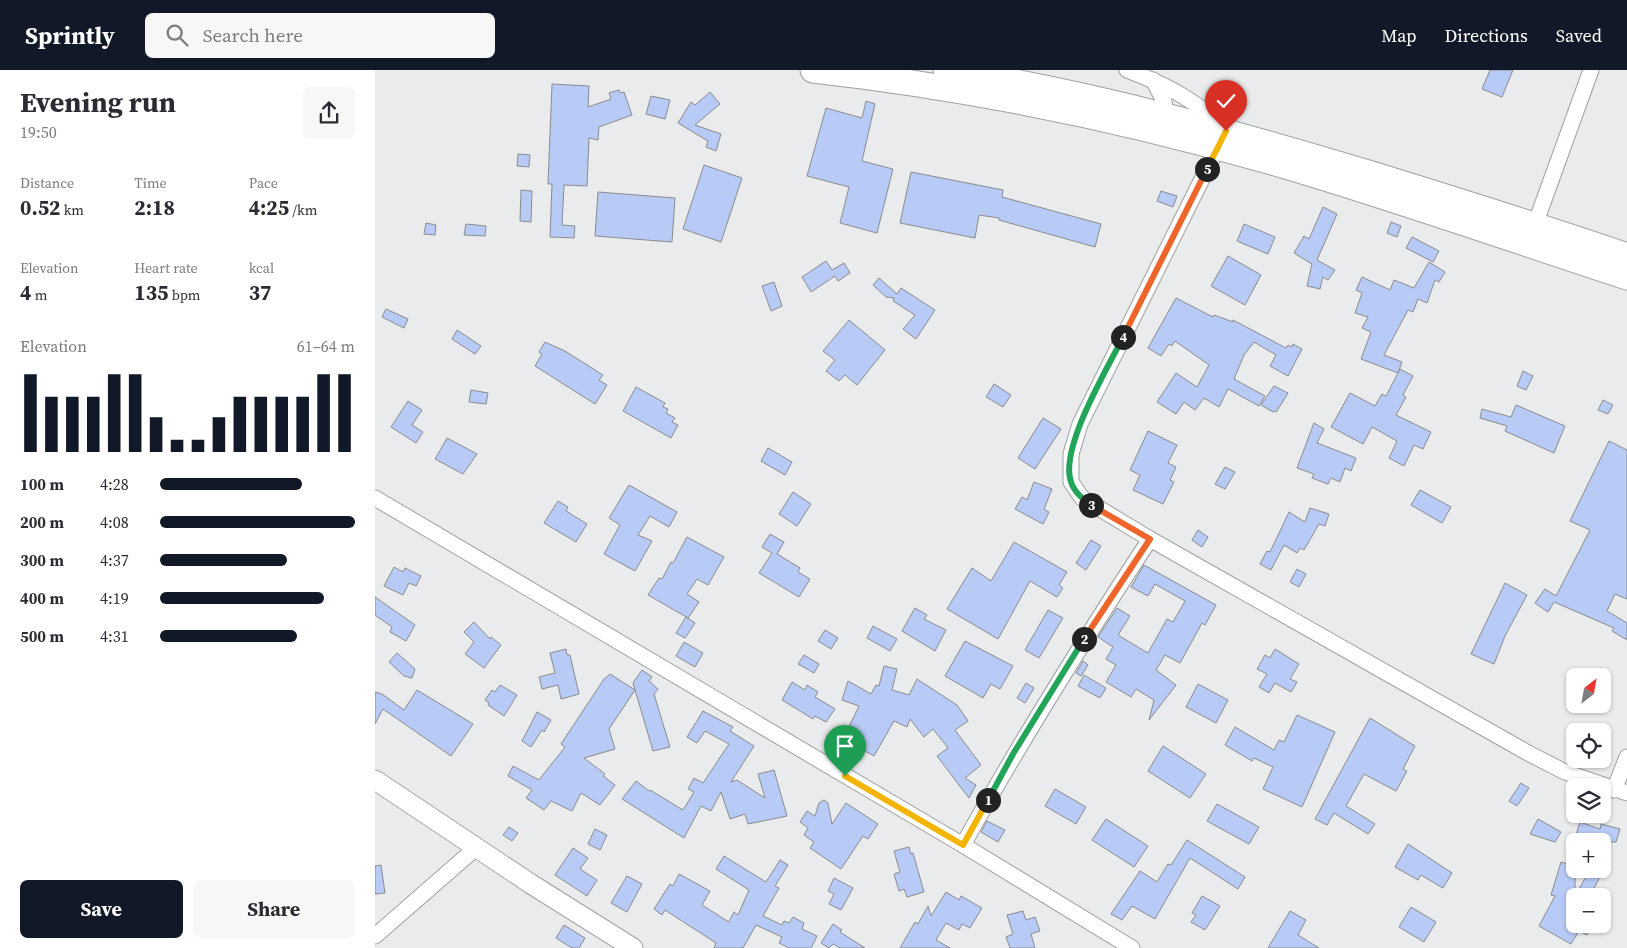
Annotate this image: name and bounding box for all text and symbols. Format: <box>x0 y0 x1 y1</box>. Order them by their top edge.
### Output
search box <box>145 13 495 58</box>
text: Sprintly <box>25 19 115 52</box>
icon: search <box>163 21 191 49</box>
text: Search here <box>203 22 303 48</box>
text: Map <box>1381 23 1417 48</box>
text: Directions <box>1445 23 1528 48</box>
text: Saved <box>1556 23 1602 48</box>
pin <box>1205 80 1247 131</box>
text: Evening run <box>20 83 176 121</box>
button: share <box>303 87 355 139</box>
icon: check <box>1212 87 1240 115</box>
text: 19:50 <box>20 121 57 143</box>
pin: 5 <box>1195 156 1219 182</box>
text: 5 <box>1204 159 1211 179</box>
text: Distance <box>20 173 74 193</box>
text: Time <box>134 173 167 193</box>
text: Pace <box>249 173 278 193</box>
text: 0.52 <box>20 193 60 222</box>
text: 2:18 <box>134 193 175 222</box>
text: 4:25 <box>249 193 289 222</box>
text: km <box>60 200 84 220</box>
text: /km <box>289 200 317 220</box>
text: Elevation <box>20 258 78 278</box>
text: Heart rate <box>134 258 198 278</box>
text: kcal <box>249 258 274 278</box>
text: 4 <box>20 278 31 307</box>
text: 135 <box>134 278 168 307</box>
text: 37 <box>249 278 271 307</box>
text: m <box>31 285 47 305</box>
text: bpm <box>168 285 200 305</box>
pin: 4 <box>1111 324 1135 350</box>
text: 4 <box>1120 327 1127 347</box>
text: Elevation <box>20 335 87 357</box>
text: 61–64 m <box>297 335 355 357</box>
text: 100 m <box>20 473 64 495</box>
text: 4:28 <box>100 473 129 495</box>
pin: 3 <box>1079 492 1103 518</box>
text: 3 <box>1088 495 1095 515</box>
text: 200 m <box>20 511 64 533</box>
text: 4:08 <box>100 511 129 533</box>
text: 300 m <box>20 549 64 571</box>
text: 4:37 <box>100 549 129 571</box>
text: 400 m <box>20 587 64 609</box>
text: 4:19 <box>100 587 129 609</box>
text: 500 m <box>20 625 64 647</box>
text: 4:31 <box>100 625 129 647</box>
pin: 2 <box>1071 626 1097 652</box>
text: 2 <box>1081 629 1088 649</box>
north arrow <box>1566 668 1611 712</box>
map controls <box>1566 668 1611 933</box>
button: locate <box>1566 723 1611 768</box>
pin <box>824 725 866 776</box>
icon: arrive <box>831 732 859 760</box>
button: layers <box>1566 778 1611 823</box>
pin: 1 <box>975 788 1001 812</box>
text: 1 <box>985 790 992 810</box>
button: + <box>1566 833 1611 878</box>
button: Save <box>20 880 183 938</box>
button: Share <box>193 880 355 938</box>
button: − <box>1566 888 1611 933</box>

